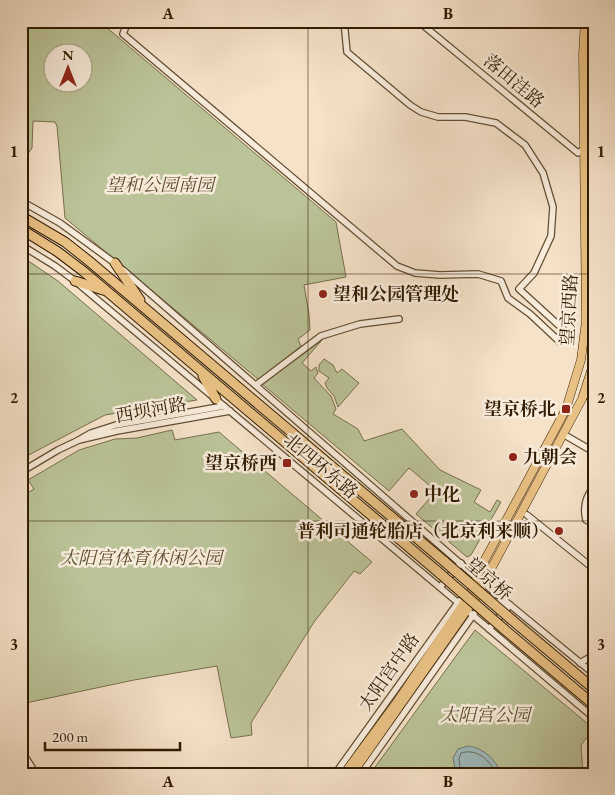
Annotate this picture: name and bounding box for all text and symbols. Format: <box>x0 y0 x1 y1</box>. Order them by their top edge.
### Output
text: A <box>161 3 174 24</box>
text: B <box>443 3 453 24</box>
north arrow <box>42 42 92 92</box>
text: N <box>62 46 74 64</box>
street label: 落田洼路 <box>479 49 549 113</box>
text: 1 <box>10 141 18 162</box>
text: 1 <box>597 141 605 162</box>
park label: 望和公园南园 <box>106 173 217 196</box>
street label: 望京西路 <box>555 273 582 347</box>
place label: 望和公园管理处 <box>333 282 459 305</box>
marker: 望和公园管理处 <box>317 288 329 300</box>
text: 2 <box>10 387 19 408</box>
text: 2 <box>597 387 606 408</box>
street label: 西坝河路 <box>113 392 188 427</box>
place label: 望京桥北 <box>484 397 556 420</box>
marker: 望京桥北 <box>560 403 572 415</box>
street label: 北四环东路 <box>279 428 363 503</box>
place label: 九朝会 <box>523 445 577 468</box>
place label: 望京桥西 <box>205 451 277 474</box>
marker: 九朝会 <box>507 451 519 463</box>
marker: 望京桥西 <box>281 457 293 469</box>
place label: 中化 <box>424 482 460 505</box>
marker: 中化 <box>408 488 420 500</box>
place label: 普利司通轮胎店（北京利来顺） <box>297 519 549 542</box>
marker: 普利司通轮胎店（北京利来顺） <box>553 525 565 537</box>
park label: 太阳宫体育休闲公园 <box>60 546 225 569</box>
street label: 望京桥 <box>461 552 517 605</box>
street label: 太阳宫中路 <box>353 628 424 715</box>
text: 3 <box>10 634 18 655</box>
text: 3 <box>597 634 605 655</box>
park label: 太阳宫公园 <box>440 703 533 726</box>
scale bar <box>45 720 180 752</box>
text: 200 m <box>52 727 89 746</box>
text: A <box>161 771 174 792</box>
text: B <box>443 771 453 792</box>

